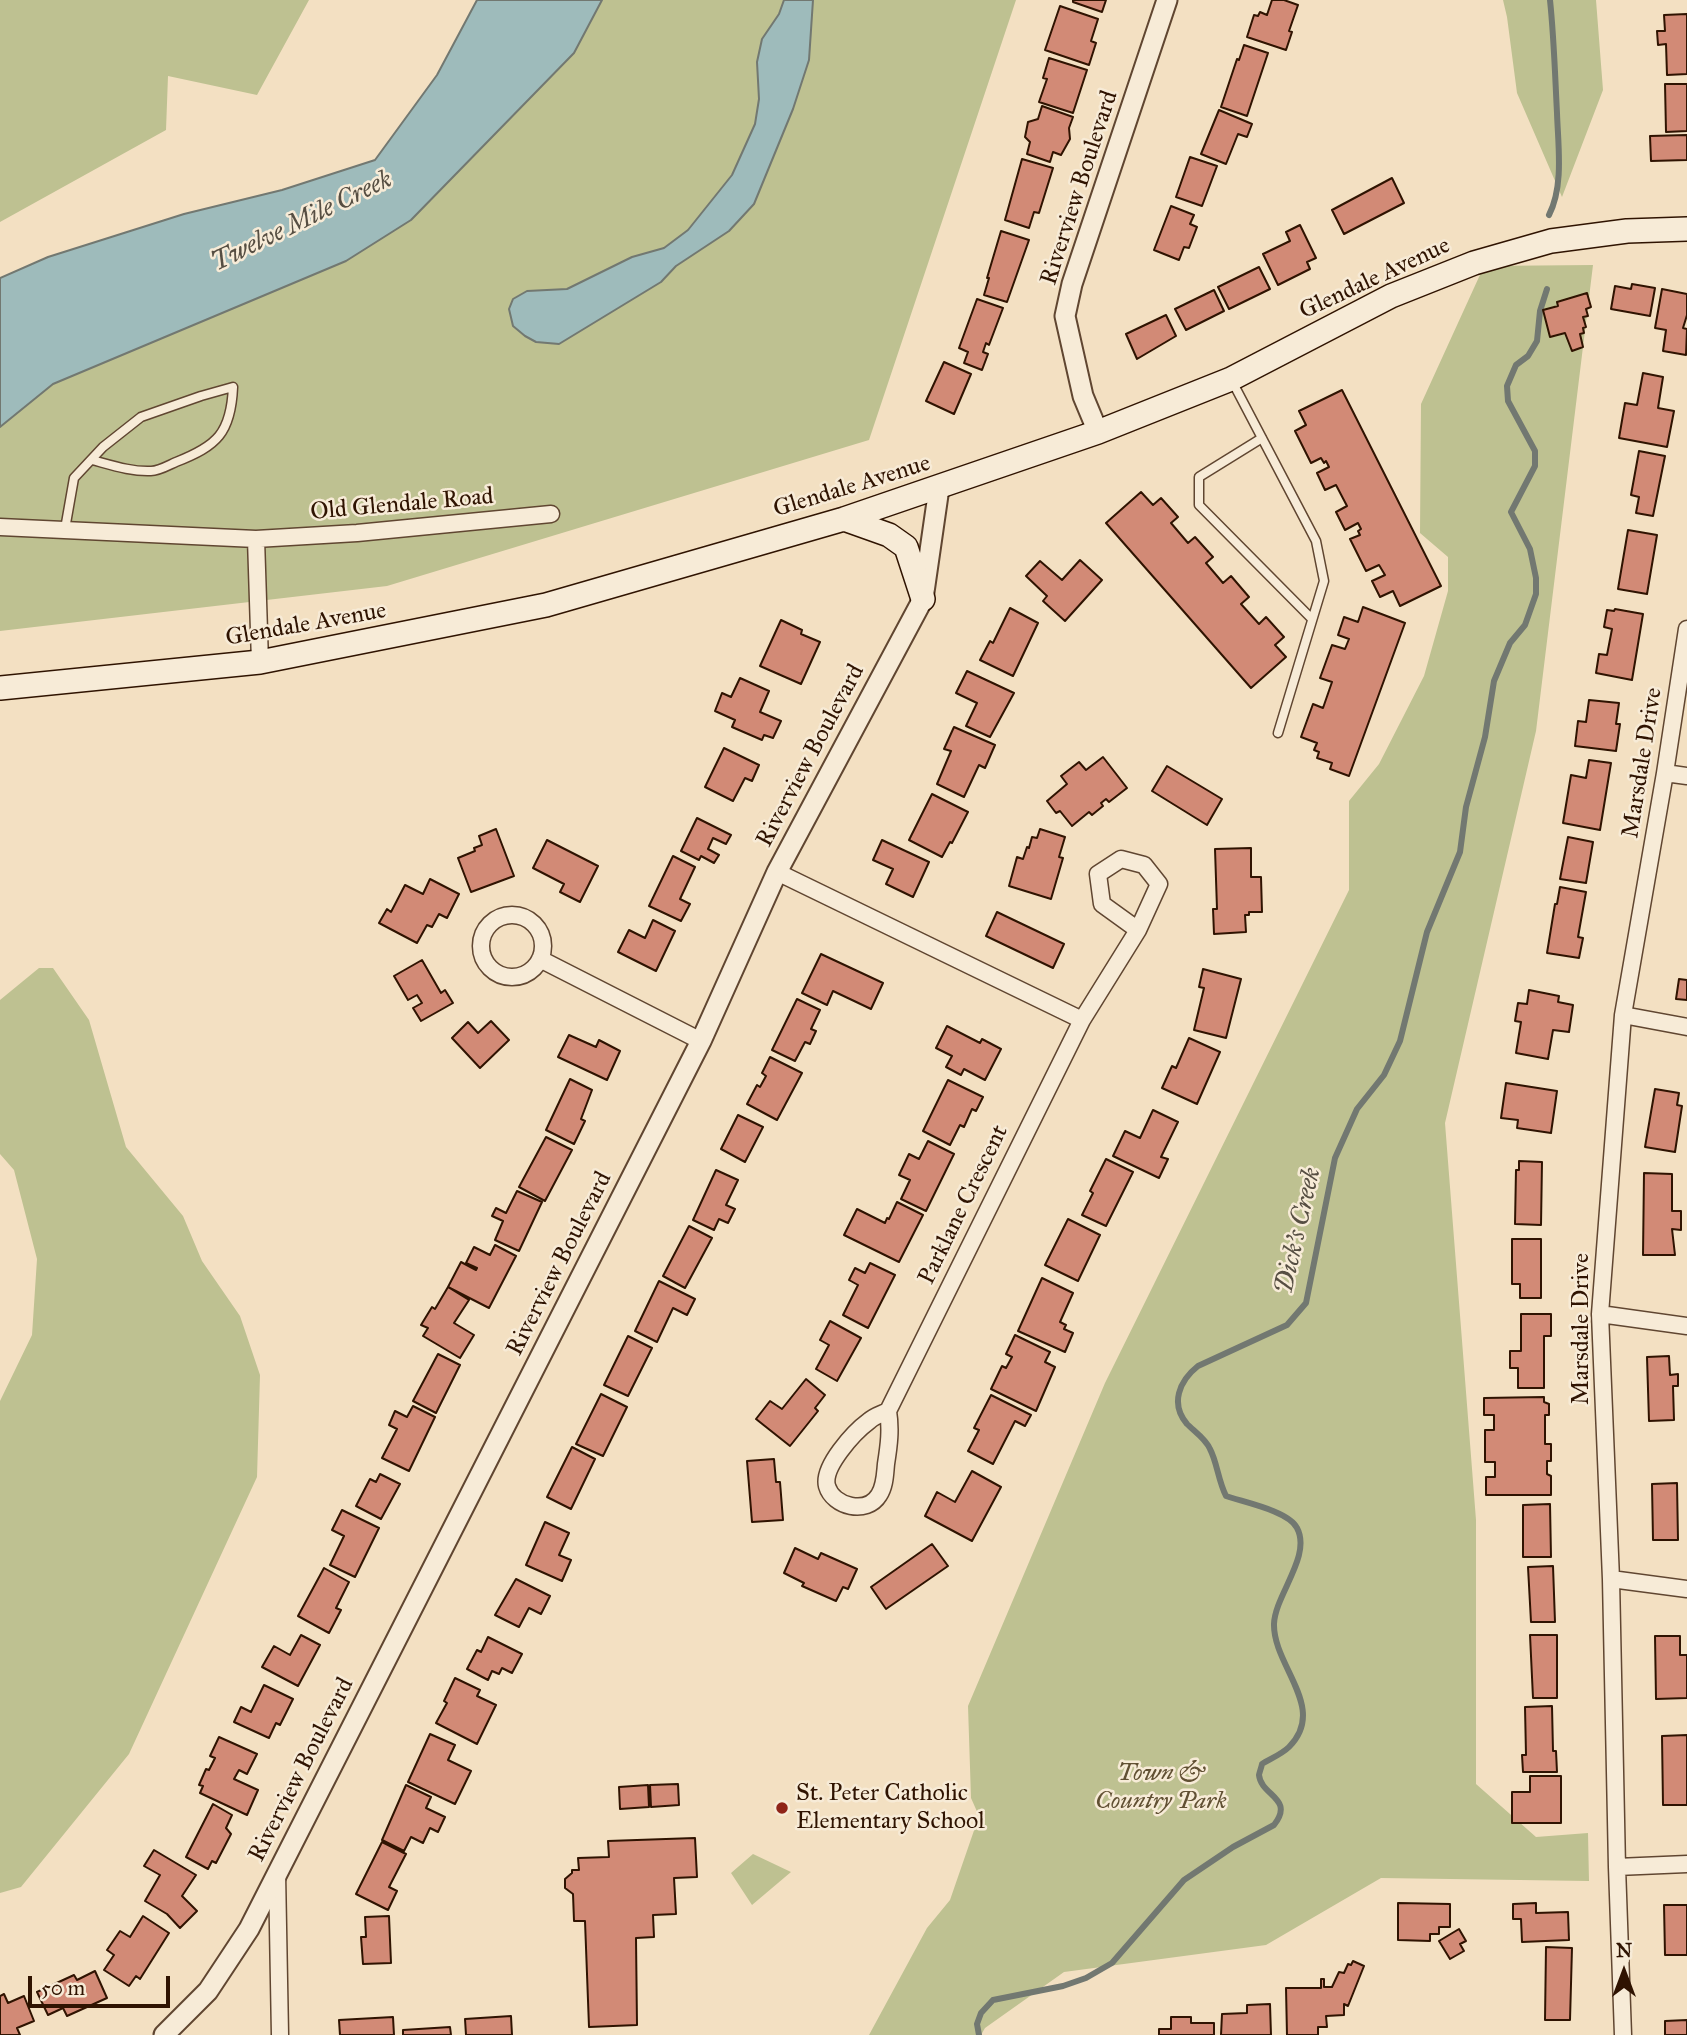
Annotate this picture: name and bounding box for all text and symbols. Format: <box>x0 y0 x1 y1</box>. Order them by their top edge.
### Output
street label: Riverview Boulevard <box>1035 87 1125 289</box>
water label: Twelve Mile Creek <box>206 165 398 279</box>
street label: Glendale Avenue <box>1295 232 1455 326</box>
street label: Glendale Avenue <box>770 449 934 525</box>
street label: Old Glendale Road <box>309 483 495 527</box>
street label: Glendale Avenue <box>223 597 389 653</box>
street label: Riverview Boulevard <box>751 660 871 852</box>
street label: Marsdale Drive <box>1617 686 1669 840</box>
street label: Parklane Crescent <box>913 1121 1015 1289</box>
water label: Dick's Creek <box>1269 1165 1329 1297</box>
street label: Riverview Boulevard <box>501 1167 619 1361</box>
street label: Marsdale Drive <box>1568 1253 1596 1405</box>
street label: Riverview Boulevard <box>243 1673 361 1867</box>
park label: Town & Country Park <box>1095 1760 1227 1816</box>
place label: St. Peter Catholic Elementary School <box>796 1780 985 1836</box>
marker: St. Peter Catholic Elementary School <box>774 1800 790 1816</box>
north arrow <box>1589 1937 1659 2007</box>
text: N <box>1616 1939 1632 1962</box>
scale bar <box>32 1962 173 2006</box>
text: 50 m <box>41 1975 85 2001</box>

